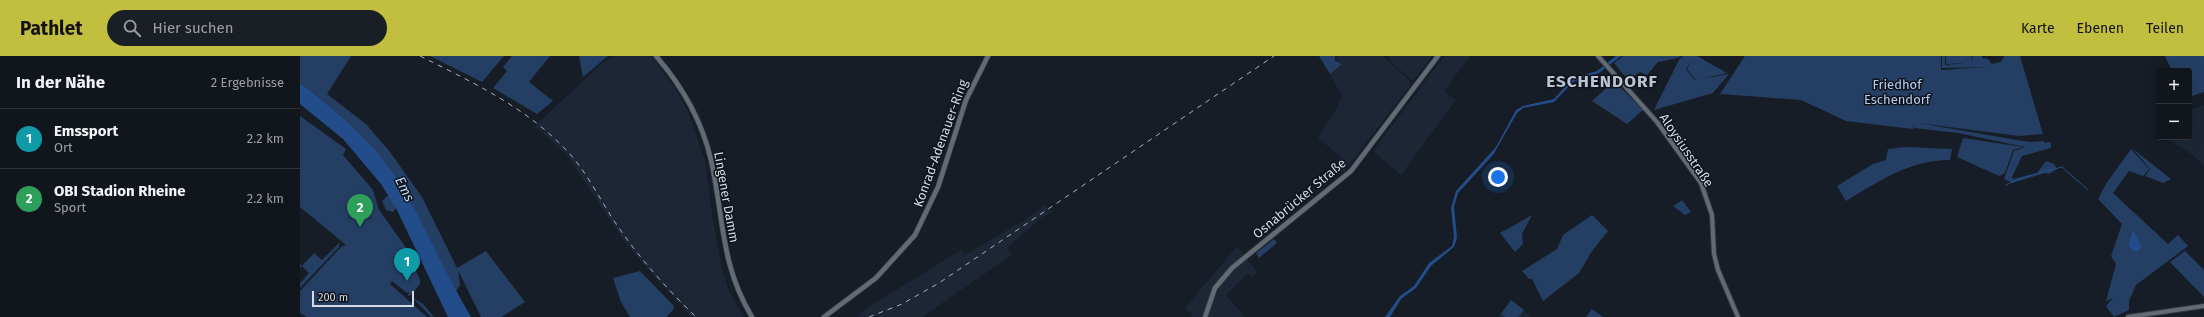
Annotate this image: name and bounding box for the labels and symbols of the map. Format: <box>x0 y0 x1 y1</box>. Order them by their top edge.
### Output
district label: ESCHENDORF <box>1546 71 1658 92</box>
street label: Konrad-Adenauer-Ring <box>910 77 971 209</box>
park label: Friedhof Eschendorf <box>1864 77 1932 107</box>
street label: Aloysiusstraße <box>1656 111 1717 190</box>
street label: Lingener Damm <box>711 150 742 244</box>
street label: Osnabrücker Straße <box>1250 155 1349 242</box>
your location <box>1488 167 1508 187</box>
water label: Ems <box>391 174 418 205</box>
pin: 2 <box>347 194 373 227</box>
pin: 1 <box>394 248 420 281</box>
scale bar <box>312 289 414 308</box>

